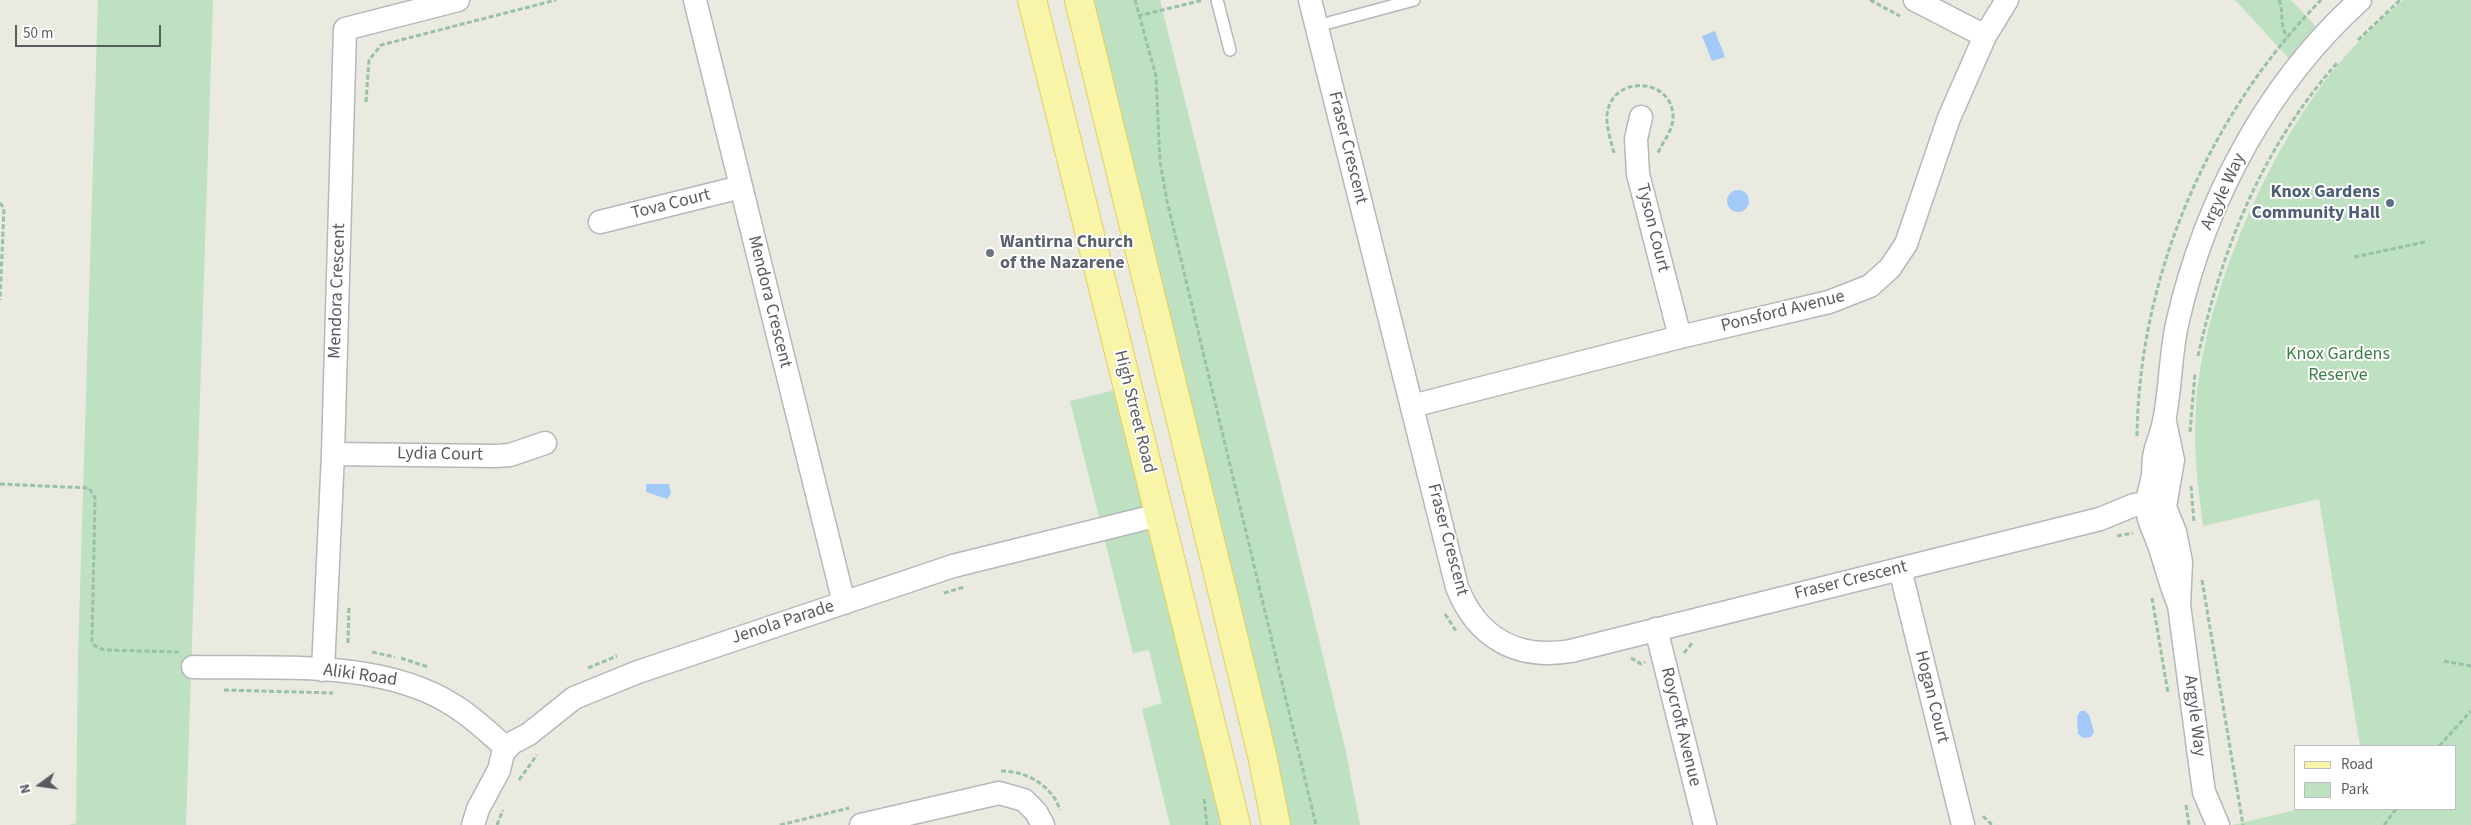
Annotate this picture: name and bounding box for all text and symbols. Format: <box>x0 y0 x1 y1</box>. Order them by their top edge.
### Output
scale bar <box>18 15 164 47</box>
text: 50 m <box>23 23 53 44</box>
street label: Fraser Crescent <box>1323 89 1371 207</box>
street label: Argyle Way <box>2197 150 2251 234</box>
street label: Tyson Court <box>1631 182 1673 274</box>
place label: Knox Gardens Community Hall <box>2251 182 2380 224</box>
street label: Tova Court <box>629 185 713 225</box>
marker: Knox Gardens Community Hall <box>2384 197 2396 209</box>
street label: Mendora Crescent <box>325 223 351 359</box>
place label: Wantirna Church of the Nazarene <box>1000 232 1133 274</box>
street label: Mendora Crescent <box>742 234 796 370</box>
marker: Wantirna Church of the Nazarene <box>984 247 996 259</box>
street label: Ponsford Avenue <box>1719 286 1847 338</box>
park label: Knox Gardens Reserve <box>2286 344 2390 386</box>
street label: High Street Road <box>1108 348 1160 476</box>
street label: Lydia Court <box>397 443 483 467</box>
street label: Fraser Crescent <box>1422 482 1472 598</box>
street label: Fraser Crescent <box>1792 557 1910 605</box>
street label: Jenola Parade <box>729 596 837 650</box>
street label: Hogan Court <box>1909 648 1953 746</box>
street label: Aliki Road <box>322 660 398 692</box>
street label: Roycroft Avenue <box>1655 665 1705 789</box>
street label: Argyle Way <box>2178 674 2210 758</box>
legend <box>2294 745 2456 810</box>
text: Road <box>2341 754 2373 775</box>
north arrow <box>15 760 65 810</box>
text: Park <box>2341 779 2369 800</box>
text: N <box>15 782 36 796</box>

